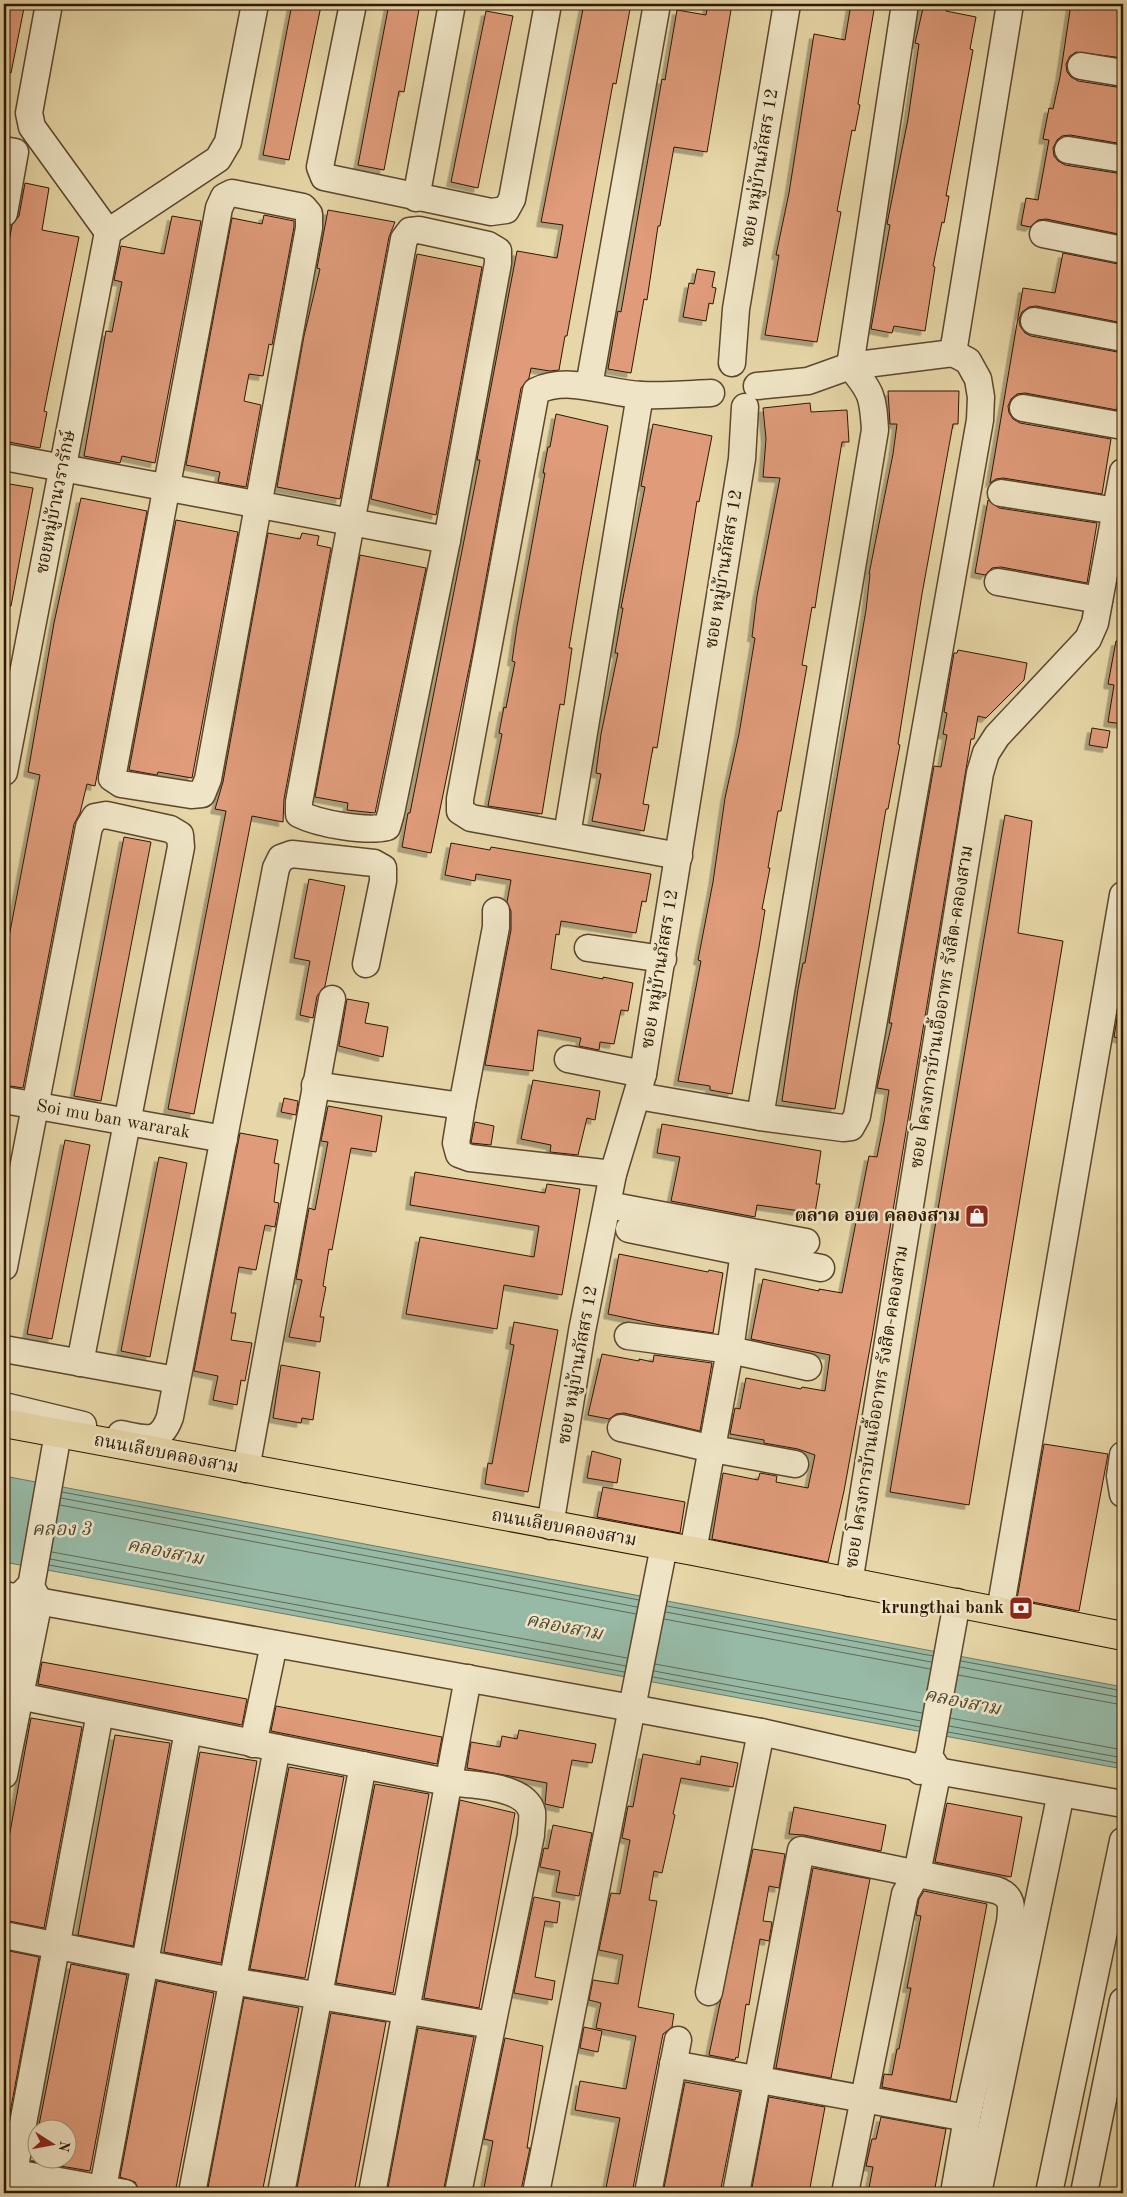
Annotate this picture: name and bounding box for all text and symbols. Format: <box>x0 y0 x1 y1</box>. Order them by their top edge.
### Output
street label: ซอย หมู่บ้านภัสสร 12 <box>737 87 782 249</box>
street label: ซอยหมู่บ้านวรารักษ์ <box>30 428 80 576</box>
street label: ซอย หมู่บ้านภัสสร 12 <box>701 488 746 650</box>
street label: ซอย โครงการบ้านเอื้ออาทร รังสิต-คลองสาม <box>902 843 976 1170</box>
street label: ซอย หมู่บ้านภัสสร 12 <box>637 888 682 1050</box>
street label: Soi mu ban wararak <box>35 1097 192 1142</box>
shop icon: ตลาด อบต คลองสาม <box>964 1203 990 1229</box>
place label: ตลาด อบต คลองสาม <box>795 1207 960 1225</box>
street label: ซอย โครงการบ้านเอื้ออาทร รังสิต-คลองสาม <box>837 1243 911 1570</box>
street label: ซอย หมู่บ้านภัสสร 12 <box>553 1284 602 1446</box>
street label: ถนนเลียบคลองสาม <box>92 1430 240 1477</box>
street label: ถนนเลียบคลองสาม <box>490 1505 638 1550</box>
water label: คลอง 3 <box>32 1521 92 1540</box>
water label: คลองสาม <box>125 1536 206 1570</box>
bank icon: krungthai bank <box>1008 1595 1034 1621</box>
place label: krungthai bank <box>881 1599 1004 1617</box>
water label: คลองสาม <box>524 1611 605 1645</box>
water label: คลองสาม <box>922 1686 1003 1720</box>
north arrow <box>28 2120 78 2170</box>
text: N <box>56 2140 72 2153</box>

